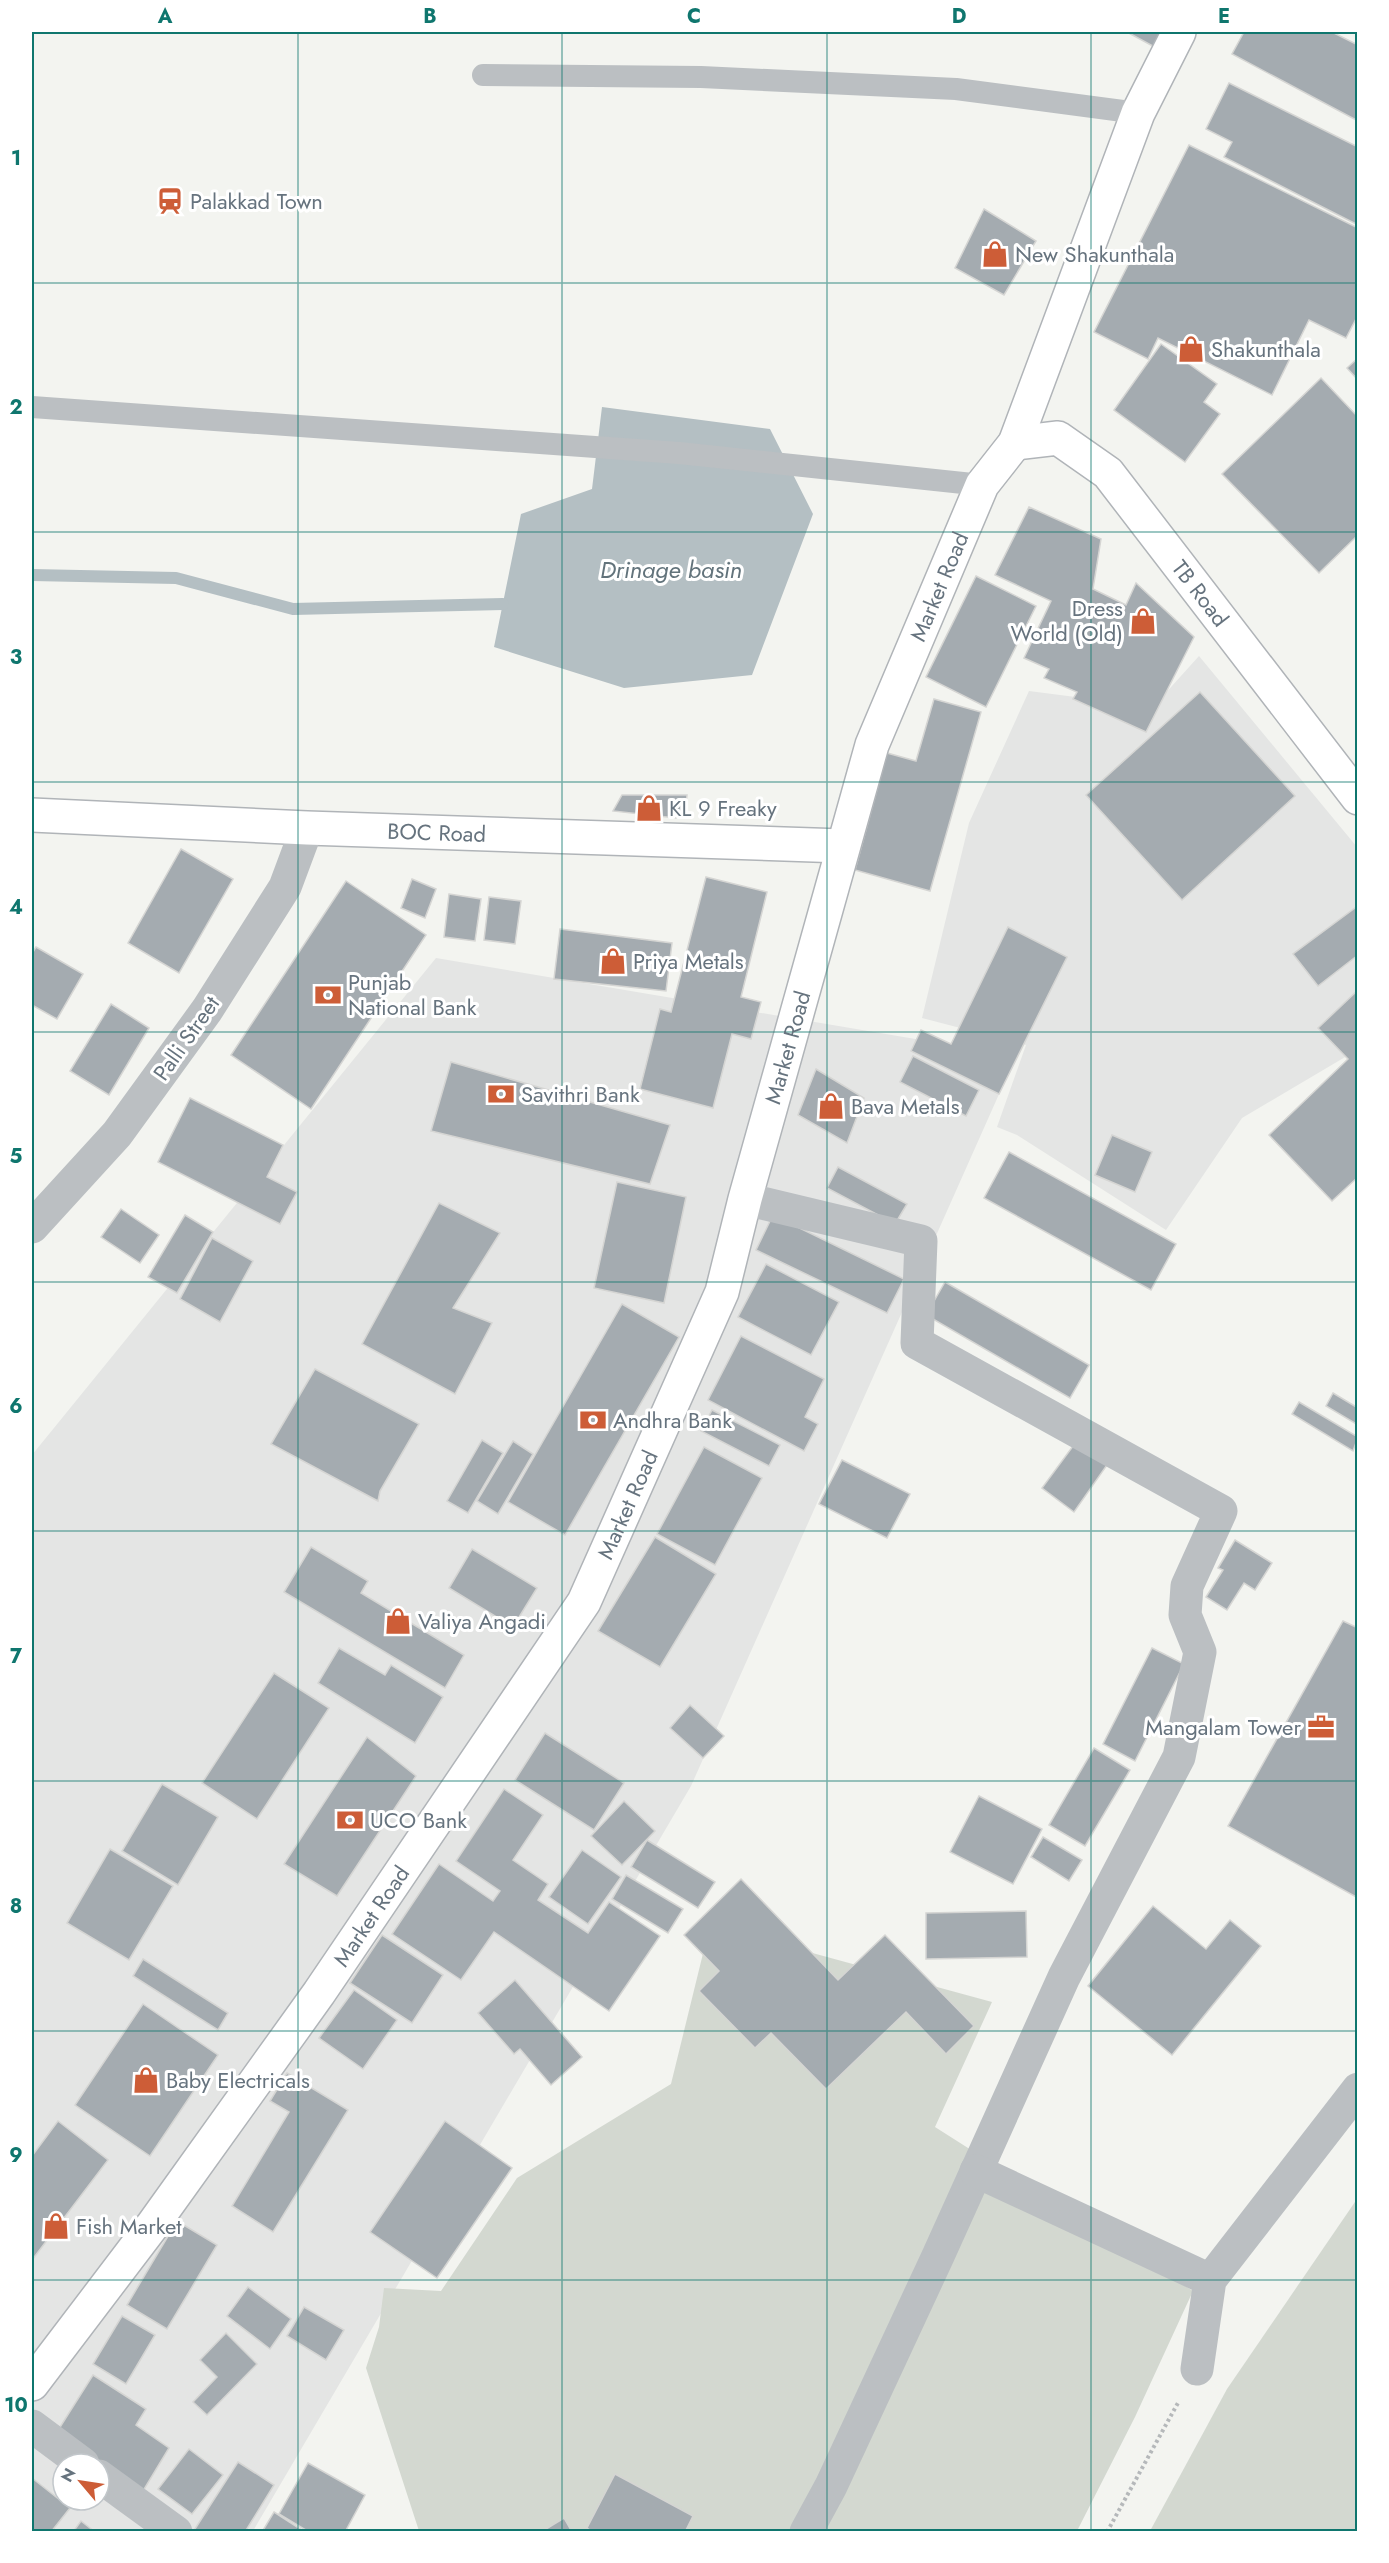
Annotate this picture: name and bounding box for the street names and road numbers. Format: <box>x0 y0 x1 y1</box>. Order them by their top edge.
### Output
street label: Market Road <box>902 527 976 646</box>
street label: TB Road <box>1164 553 1237 633</box>
street label: BOC Road <box>387 815 487 850</box>
street label: Market Road <box>756 987 818 1108</box>
street label: Palli Street <box>145 989 227 1087</box>
street label: Market Road <box>589 1445 666 1564</box>
street label: Market Road <box>325 1859 417 1973</box>

